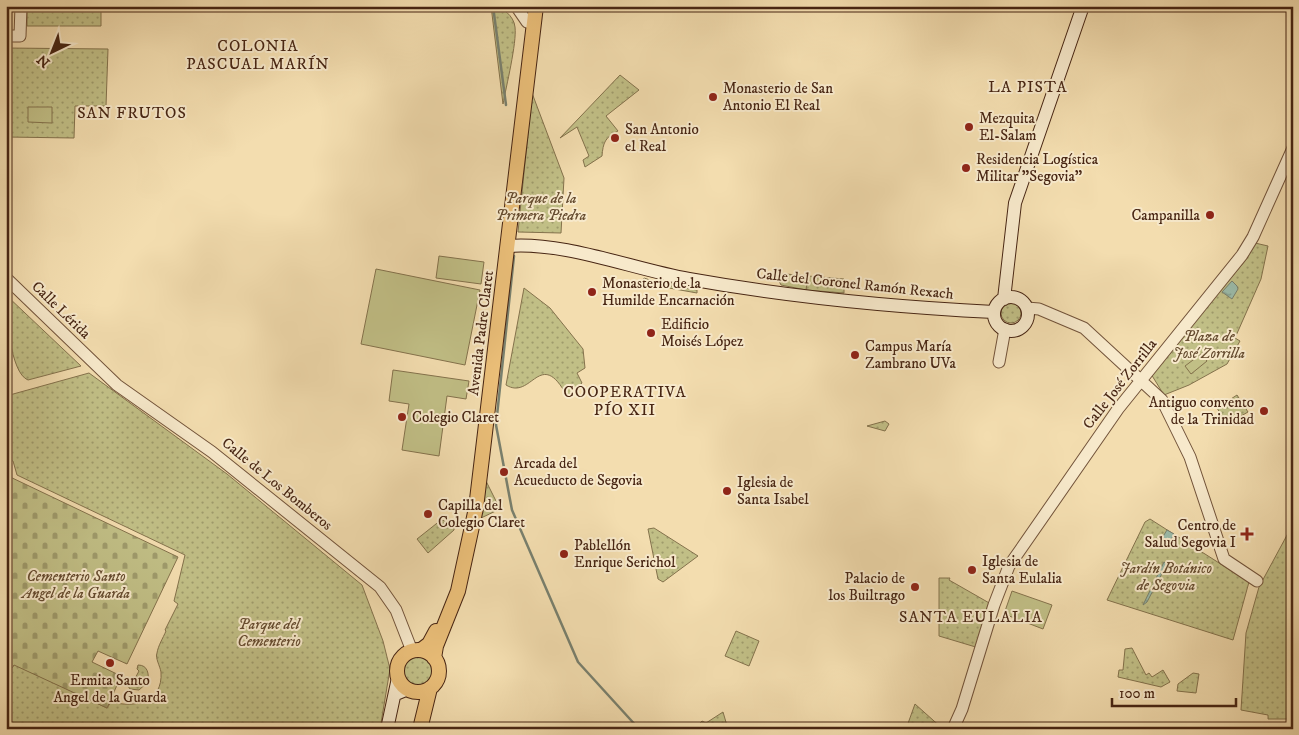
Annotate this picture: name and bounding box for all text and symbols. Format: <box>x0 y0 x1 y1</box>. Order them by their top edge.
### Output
north arrow <box>28 28 78 78</box>
district label: COLONIA PASCUAL MARÍN <box>186 36 330 74</box>
text: N <box>33 50 54 71</box>
district label: LA PISTA <box>988 77 1068 97</box>
place label: Monasterio de San Antonio El Real <box>723 79 833 115</box>
marker: Monasterio de San Antonio El Real <box>707 91 719 103</box>
district label: SAN FRUTOS <box>77 103 187 123</box>
place label: Mezquita El-Salam <box>979 109 1037 145</box>
place label: San Antonio el Real <box>625 120 699 156</box>
marker: Mezquita El-Salam <box>963 121 975 133</box>
marker: San Antonio el Real <box>609 132 621 144</box>
place label: Residencia Logística Militar "Segovia" <box>976 150 1099 186</box>
marker: Residencia Logística Militar "Segovia" <box>960 162 972 174</box>
park label: Parque de la Primera Piedra <box>496 189 586 225</box>
place label: Campanilla <box>1131 206 1201 225</box>
marker: Campanilla <box>1204 209 1216 221</box>
street label: Calle del Coronel Ramón Rexach <box>756 264 955 304</box>
street label: Avenida Padre Claret <box>464 269 498 397</box>
place label: Monasterio de la Humilde Encarnación <box>602 274 735 310</box>
street label: Calle Lérida <box>27 277 95 343</box>
marker: Monasterio de la Humilde Encarnación <box>586 286 598 298</box>
place label: Edificio Moisés López <box>661 315 744 351</box>
marker: Edificio Moisés López <box>645 327 657 339</box>
park label: Plaza de José Zorrilla <box>1173 327 1245 363</box>
street label: Calle José Zorrilla <box>1079 335 1162 433</box>
place label: Campus María Zambrano UVa <box>865 337 957 373</box>
marker: Campus María Zambrano UVa <box>849 349 861 361</box>
district label: COOPERATIVA PÍO XII <box>563 382 687 420</box>
place label: Antiguo convento de la Trinidad <box>1149 393 1255 429</box>
marker: Antiguo convento de la Trinidad <box>1258 405 1270 417</box>
place label: Colegio Claret <box>412 408 499 427</box>
marker: Colegio Claret <box>396 411 408 423</box>
street label: Calle de Los Bomberos <box>218 433 336 535</box>
place label: Arcada del Acueducto de Segovia <box>514 454 643 490</box>
marker: Arcada del Acueducto de Segovia <box>498 466 510 478</box>
place label: Iglesia de Santa Isabel <box>737 473 809 509</box>
marker: Iglesia de Santa Isabel <box>721 485 733 497</box>
place label: Capilla del Colegio Claret <box>438 496 525 532</box>
marker: Capilla del Colegio Claret <box>422 508 434 520</box>
place label: Centro de Salud Segovia I <box>1144 516 1236 552</box>
marker: Centro de Salud Segovia I <box>1240 527 1254 541</box>
place label: Pablellón Enrique Serichol <box>574 536 676 572</box>
marker: Pablellón Enrique Serichol <box>558 548 570 560</box>
place label: Iglesia de Santa Eulalia <box>982 552 1062 588</box>
park label: Jardín Botánico de Segovia <box>1120 559 1212 595</box>
marker: Iglesia de Santa Eulalia <box>966 564 978 576</box>
park label: Cementerio Santo Angel de la Guarda <box>20 567 130 603</box>
place label: Palacio de los Builtrago <box>829 569 905 605</box>
marker: Palacio de los Builtrago <box>909 581 921 593</box>
district label: SANTA EULALIA <box>899 607 1043 627</box>
park label: Parque del Cementerio <box>237 615 302 651</box>
marker: Ermita Santo Angel de la Guarda <box>104 657 116 669</box>
place label: Ermita Santo Angel de la Guarda <box>53 671 167 707</box>
scale bar <box>1112 675 1235 707</box>
text: 100 m <box>1119 684 1155 703</box>

